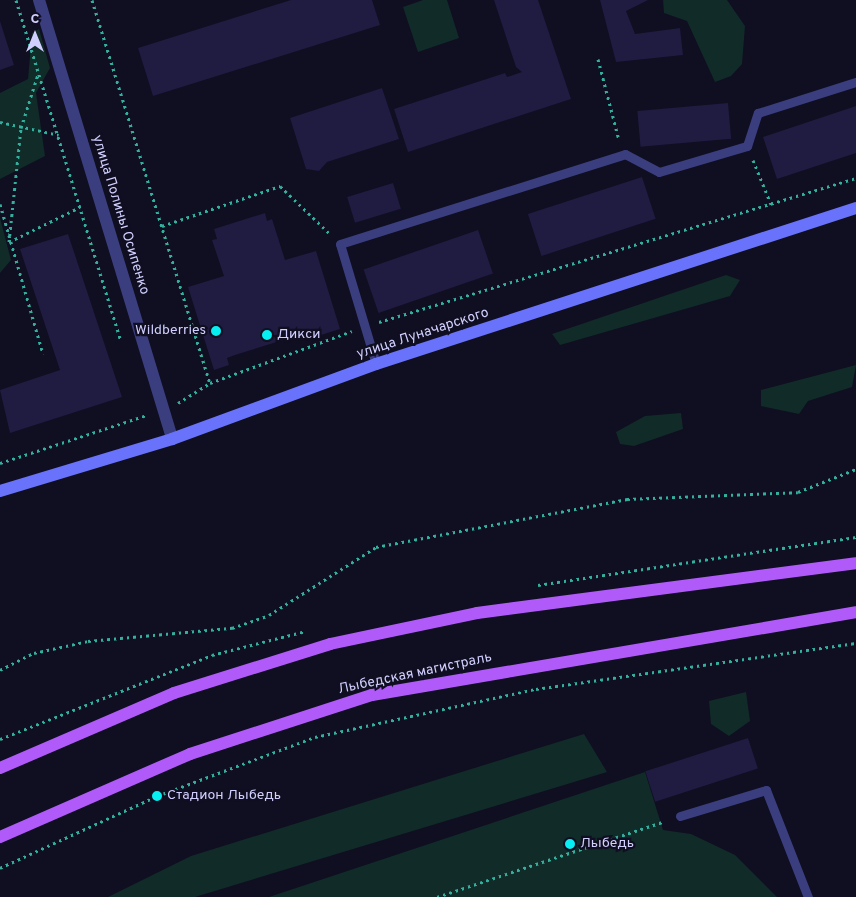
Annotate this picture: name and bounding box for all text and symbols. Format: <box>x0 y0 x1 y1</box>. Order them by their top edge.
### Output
north arrow <box>10 10 60 60</box>
text: С <box>31 11 39 28</box>
street label: улица Полины Осипенко <box>88 133 152 297</box>
street label: улица Луначарского <box>355 305 491 363</box>
place label: Wildberries <box>135 323 206 339</box>
marker: Wildberries <box>210 325 222 337</box>
place label: Дикси <box>277 327 320 343</box>
marker: Дикси <box>261 329 273 341</box>
street label: Лыбедская магистраль <box>337 649 493 699</box>
place label: Стадион Лыбедь <box>167 788 281 804</box>
marker: Стадион Лыбедь <box>151 790 163 802</box>
place label: Лыбедь <box>580 836 634 852</box>
marker: Лыбедь <box>564 838 576 850</box>

